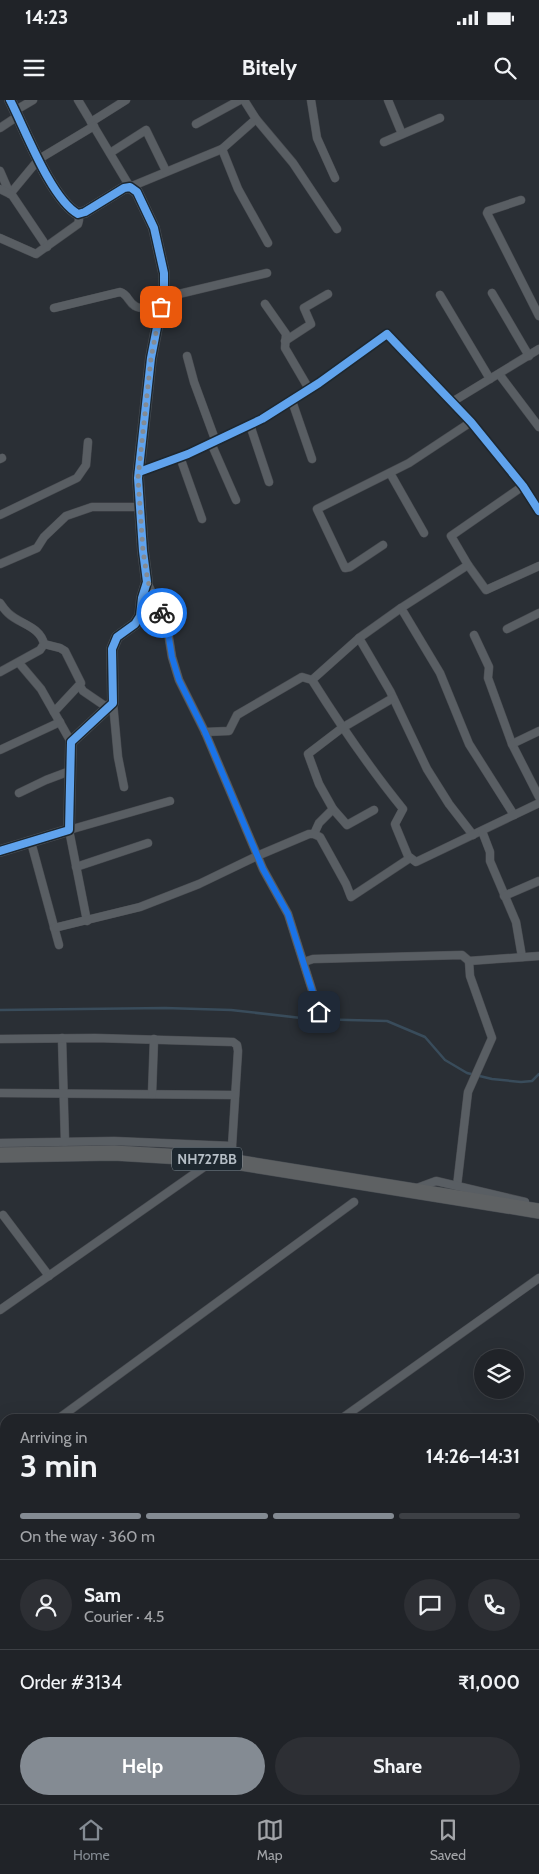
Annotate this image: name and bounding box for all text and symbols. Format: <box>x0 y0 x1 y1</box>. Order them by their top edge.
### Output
text: 14:23 <box>25 6 68 29</box>
icon: menu <box>20 54 48 82</box>
text: Bitely <box>242 54 297 81</box>
icon: search <box>491 54 519 82</box>
pin <box>140 286 182 328</box>
icon: bag <box>147 293 175 321</box>
courier <box>137 588 187 638</box>
icon: bike <box>148 599 176 627</box>
pin <box>298 991 340 1033</box>
icon: home <box>305 998 333 1026</box>
road number: NH727BB <box>172 1148 242 1170</box>
map controls <box>474 1349 524 1399</box>
button: layers <box>474 1349 524 1399</box>
text: Arriving in <box>20 1428 87 1447</box>
text: 14:26–14:31 <box>426 1445 520 1468</box>
text: 3 min <box>20 1446 98 1485</box>
text: On the way · 360 m <box>20 1527 155 1546</box>
button: person <box>20 1579 72 1631</box>
button: chat <box>404 1579 456 1631</box>
button: phone <box>468 1579 520 1631</box>
text: Sam <box>84 1584 121 1607</box>
text: Courier · 4.5 <box>84 1607 165 1626</box>
text: Order #3134 <box>20 1671 122 1694</box>
text: ₹1,000 <box>458 1671 520 1694</box>
button: Help <box>20 1737 265 1795</box>
button: Share <box>275 1737 520 1795</box>
tab: Home <box>73 1816 110 1864</box>
tab: Map <box>256 1816 284 1864</box>
tab: Saved <box>430 1816 466 1864</box>

